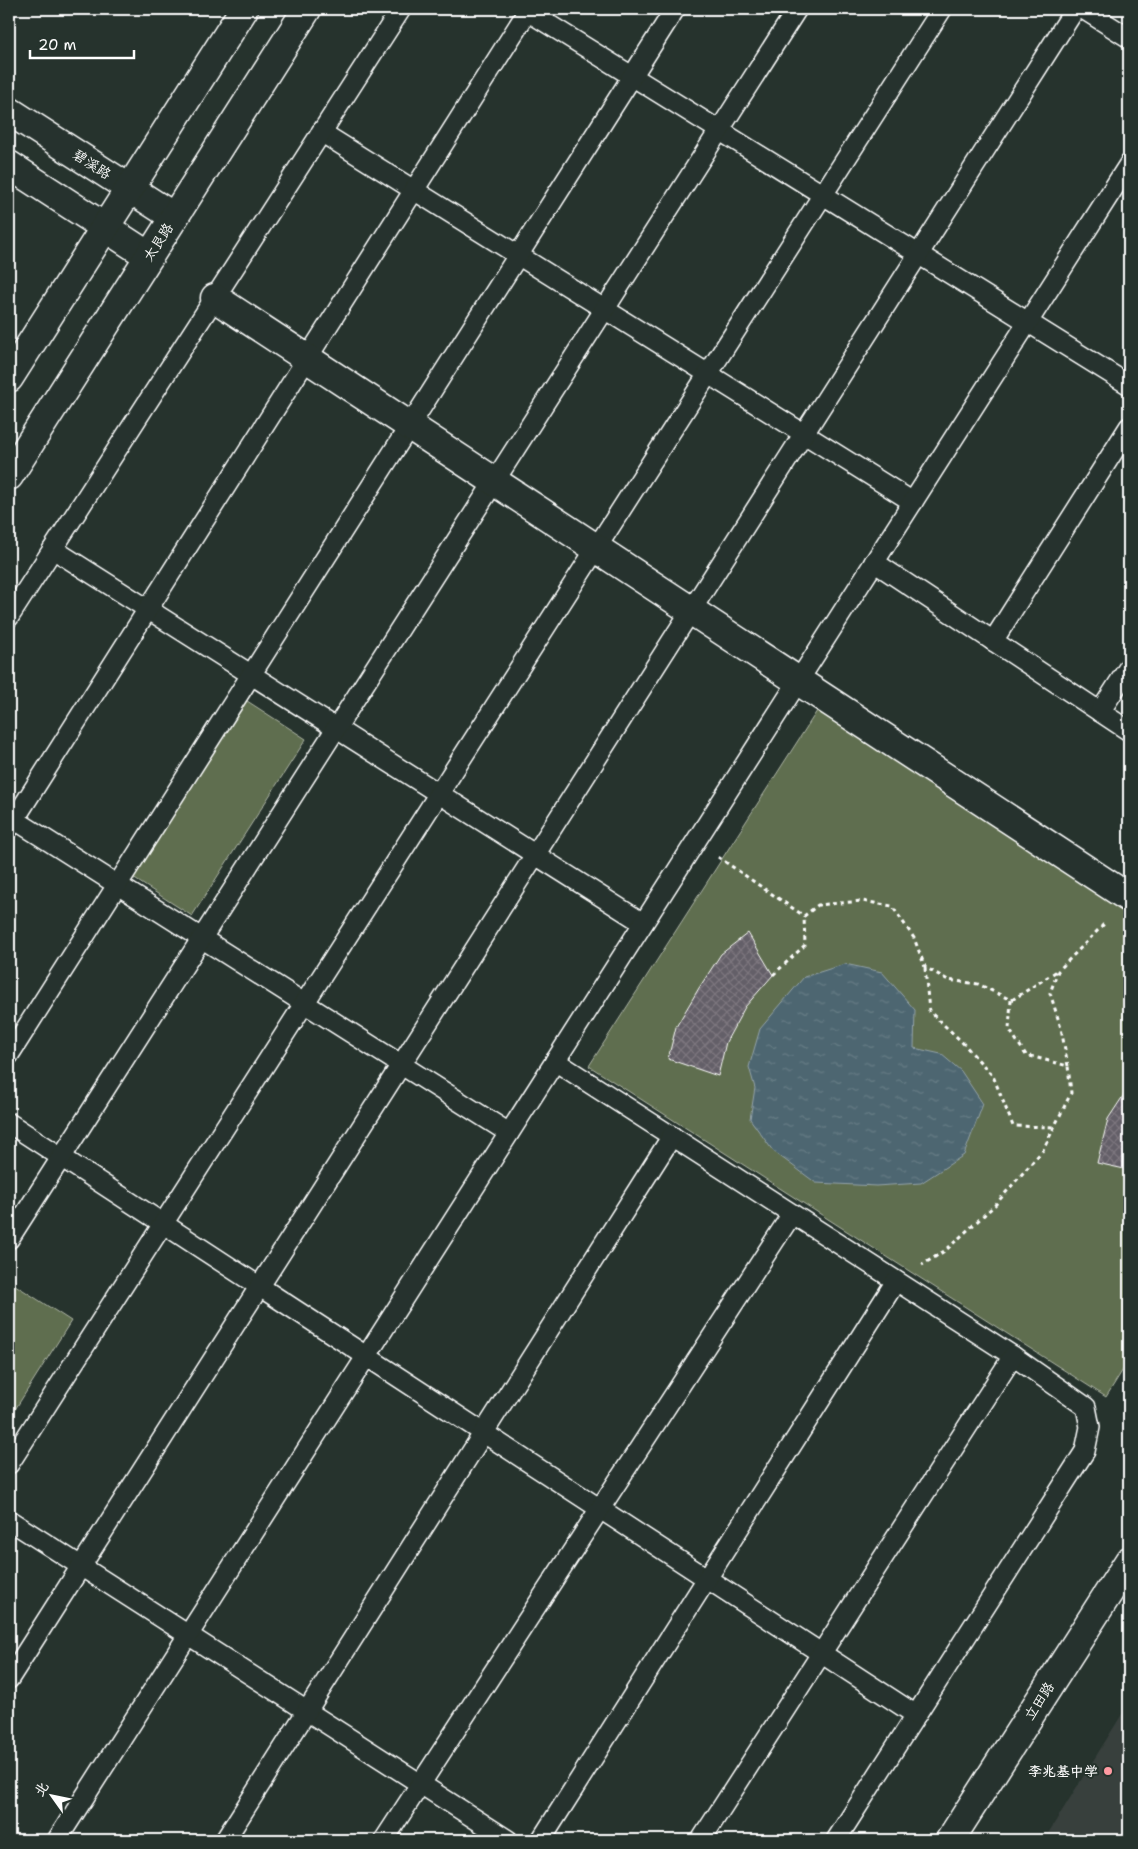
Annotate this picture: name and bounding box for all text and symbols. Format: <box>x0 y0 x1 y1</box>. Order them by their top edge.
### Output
scale bar <box>30 28 134 60</box>
text: 20 m <box>38 35 77 55</box>
street label: 碧溪路 <box>69 145 115 183</box>
street label: 太艮路 <box>139 219 177 265</box>
street label: 立田路 <box>1020 1678 1058 1724</box>
place label: 李兆基中学 <box>1028 1762 1098 1780</box>
marker: 李兆基中学 <box>1102 1765 1114 1777</box>
north arrow <box>28 1772 78 1822</box>
text: 北 <box>30 1778 52 1800</box>

